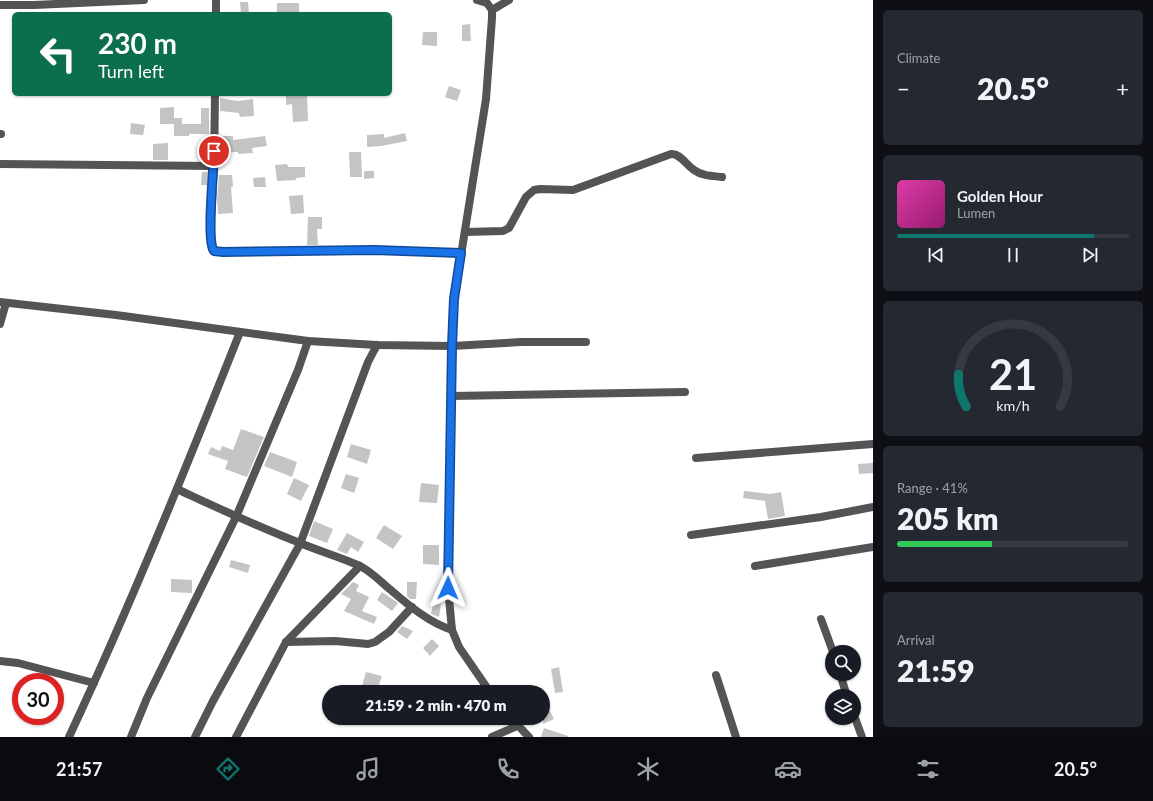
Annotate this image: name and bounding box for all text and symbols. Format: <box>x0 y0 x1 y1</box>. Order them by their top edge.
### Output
text: 230 m <box>98 26 177 60</box>
icon: left <box>32 28 84 80</box>
text: Climate <box>897 50 940 66</box>
text: Turn left <box>98 60 164 82</box>
text: 20.5° <box>977 70 1049 106</box>
text: − <box>897 75 910 102</box>
text: + <box>1116 75 1129 102</box>
pin <box>197 134 231 168</box>
icon: arrive <box>203 140 225 162</box>
text: Golden Hour <box>957 187 1043 205</box>
text: Lumen <box>957 205 995 221</box>
icon: previous <box>925 244 947 266</box>
icon: pause <box>1002 244 1024 266</box>
icon: next <box>1079 244 1101 266</box>
text: 21 <box>989 348 1037 398</box>
text: km/h <box>996 396 1030 413</box>
text: Range · 41% <box>897 480 968 496</box>
text: 205 km <box>897 500 998 536</box>
position arrow <box>427 567 469 609</box>
text: Arrival <box>897 632 934 648</box>
map controls <box>825 645 861 725</box>
button: search <box>825 645 861 681</box>
text: 21:59 <box>897 652 975 688</box>
speed limit sign: 30 <box>12 673 64 725</box>
button: layers <box>825 689 861 725</box>
text: 21:59 · 2 min · 470 m <box>365 696 507 714</box>
icon: directions <box>214 755 242 783</box>
icon: music <box>354 755 382 783</box>
icon: phone <box>494 755 522 783</box>
icon: climate <box>634 755 662 783</box>
icon: car <box>774 755 802 783</box>
icon: filters <box>914 755 942 783</box>
text: 21:57 <box>56 758 102 780</box>
text: 20.5° <box>1054 758 1097 780</box>

